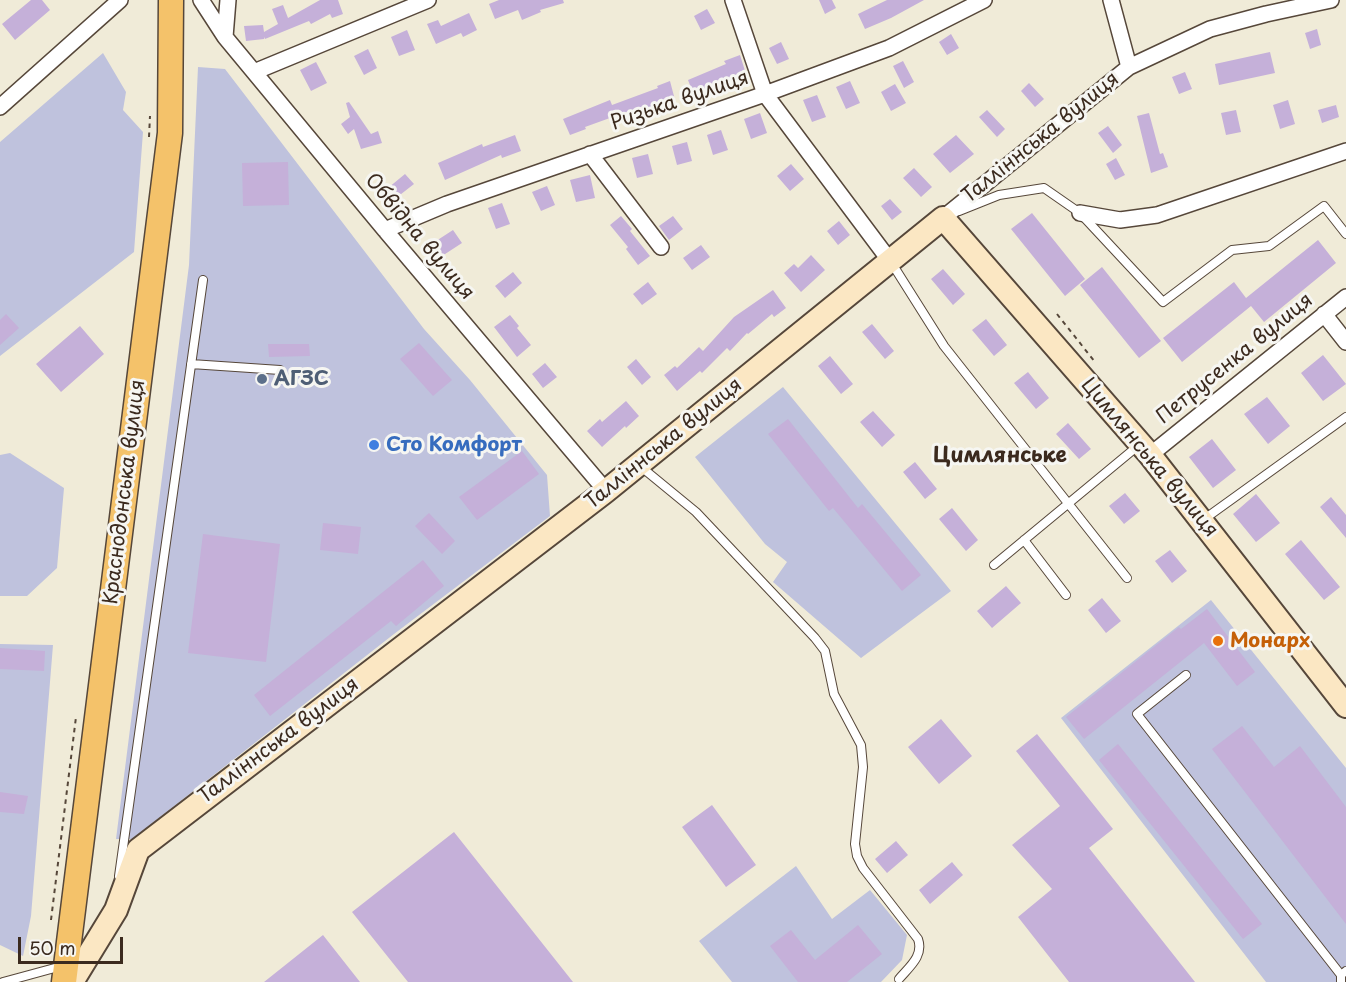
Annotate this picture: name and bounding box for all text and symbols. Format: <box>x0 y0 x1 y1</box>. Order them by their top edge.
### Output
street label: Ризька вулиця <box>608 66 752 136</box>
street label: Талліннська вулиця <box>958 67 1124 209</box>
street label: Обвідна вулиця <box>359 169 479 305</box>
street label: Петрусенка вулиця <box>1152 289 1318 429</box>
place label: АГЗС <box>274 367 329 391</box>
marker: АГЗС <box>255 372 269 386</box>
street label: Талліннська вулиця <box>581 373 747 515</box>
street label: Цимлянська вулиця <box>1075 374 1223 542</box>
street label: Краснодонська вулиця <box>99 378 151 606</box>
place label: Сто Комфорт <box>386 433 522 457</box>
marker: Сто Комфорт <box>367 438 381 452</box>
district label: Цимлянське <box>933 443 1067 469</box>
place label: Монарх <box>1230 629 1310 653</box>
marker: Монарх <box>1211 634 1225 648</box>
street label: Талліннська вулиця <box>194 673 364 809</box>
scale bar <box>21 925 126 963</box>
text: 50 m <box>29 934 76 961</box>

